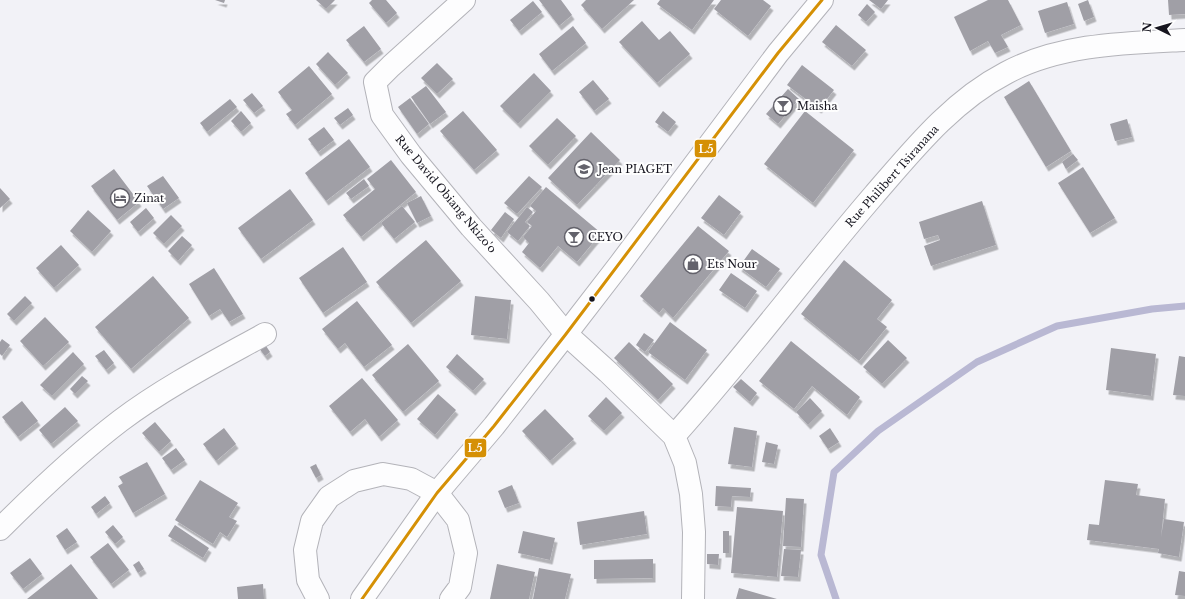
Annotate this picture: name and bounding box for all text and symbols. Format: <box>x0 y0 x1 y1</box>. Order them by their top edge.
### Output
north arrow <box>1137 8 1177 48</box>
text: N <box>1140 21 1155 33</box>
bar icon: Maisha <box>772 95 794 117</box>
place label: Maisha <box>797 99 838 113</box>
street label: Rue Philibert Tsiranana <box>842 121 942 230</box>
street label: Rue David Obiang Nkizo'o <box>393 132 499 256</box>
line badge: L5 <box>694 139 717 158</box>
text: L5 <box>699 142 714 156</box>
school or university icon: Jean PIAGET <box>573 158 595 180</box>
place label: Jean PIAGET <box>596 162 672 176</box>
hotel icon: Zinat <box>109 187 131 209</box>
place label: Zinat <box>134 191 165 205</box>
bar icon: CEYO <box>563 226 585 248</box>
place label: CEYO <box>588 230 623 244</box>
shop icon: Ets Nour <box>682 253 704 275</box>
place label: Ets Nour <box>707 257 757 271</box>
unlabelled marker <box>587 294 597 304</box>
line badge: L5 <box>464 438 487 458</box>
text: L5 <box>468 441 483 455</box>

